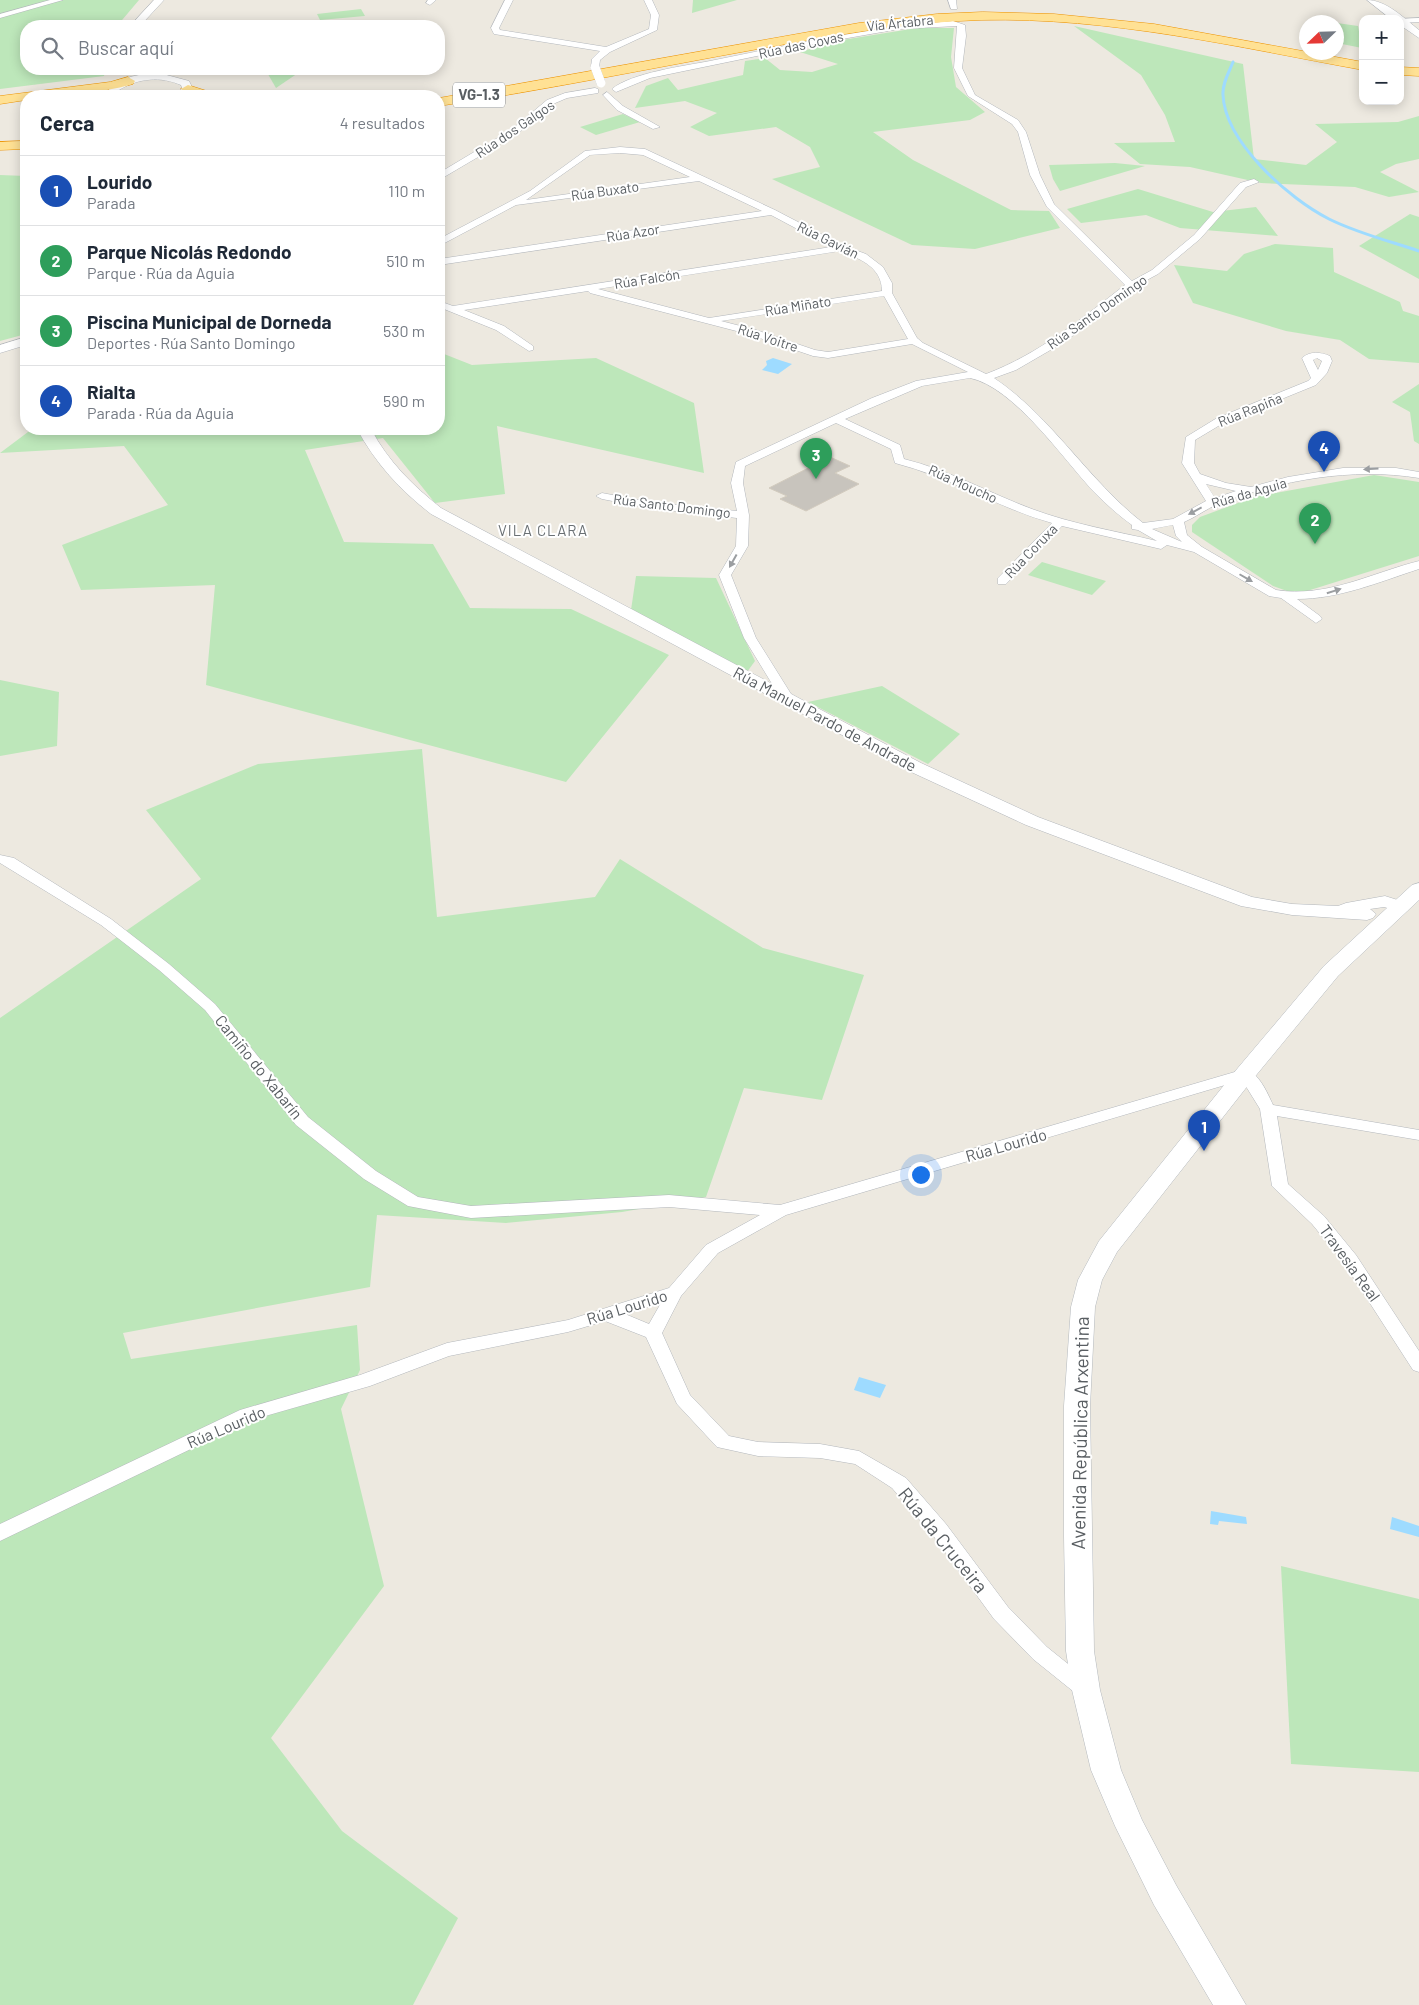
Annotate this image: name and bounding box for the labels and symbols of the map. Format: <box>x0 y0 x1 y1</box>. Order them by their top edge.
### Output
street label: Vía Ártabra <box>866 11 934 34</box>
north arrow <box>1299 15 1344 60</box>
street label: Rúa das Covas <box>757 27 845 62</box>
road number: VG-1.3 <box>453 82 505 108</box>
street label: Rúa dos Galgos <box>472 96 558 161</box>
street label: Rúa Buxato <box>570 177 640 204</box>
street label: Rúa Gavián <box>795 217 862 262</box>
street label: Rúa Azor <box>605 220 661 245</box>
street label: Rúa Falcón <box>613 265 681 292</box>
street label: Rúa Santo Domingo <box>1043 271 1150 352</box>
street label: Rúa Miñato <box>764 292 832 319</box>
street label: Rúa Voitre <box>736 320 800 355</box>
street label: Rúa Rapiña <box>1215 389 1284 430</box>
pin: 4 <box>1308 431 1340 472</box>
pin: 3 <box>800 438 832 479</box>
street label: Rúa Moucho <box>926 461 1000 506</box>
one-way arrow <box>1363 466 1379 474</box>
street label: Rúa da Aguia <box>1209 474 1288 511</box>
street label: Rúa Santo Domingo <box>612 490 732 521</box>
pin: 2 <box>1299 503 1331 544</box>
one-way arrow <box>1188 507 1202 515</box>
street label: Rúa Coruxa <box>1001 520 1061 581</box>
district label: VILA CLARA <box>498 521 588 539</box>
one-way arrow <box>729 554 737 569</box>
one-way arrow <box>1240 574 1253 583</box>
one-way arrow <box>1326 586 1341 594</box>
street label: Rúa Manuel Pardo de Andrade <box>730 662 920 775</box>
street label: Camiño do Xabarín <box>212 1011 307 1123</box>
pin: 1 <box>1188 1110 1220 1151</box>
street label: Rúa Lourido <box>963 1124 1049 1165</box>
your location <box>908 1162 934 1188</box>
street label: Travesía Real <box>1316 1221 1385 1305</box>
street label: Rúa Lourido <box>584 1285 670 1328</box>
street label: Avenida República Arxentina <box>1066 1316 1093 1550</box>
street label: Rúa Lourido <box>184 1401 268 1452</box>
street label: Rúa da Cruceira <box>894 1482 993 1597</box>

